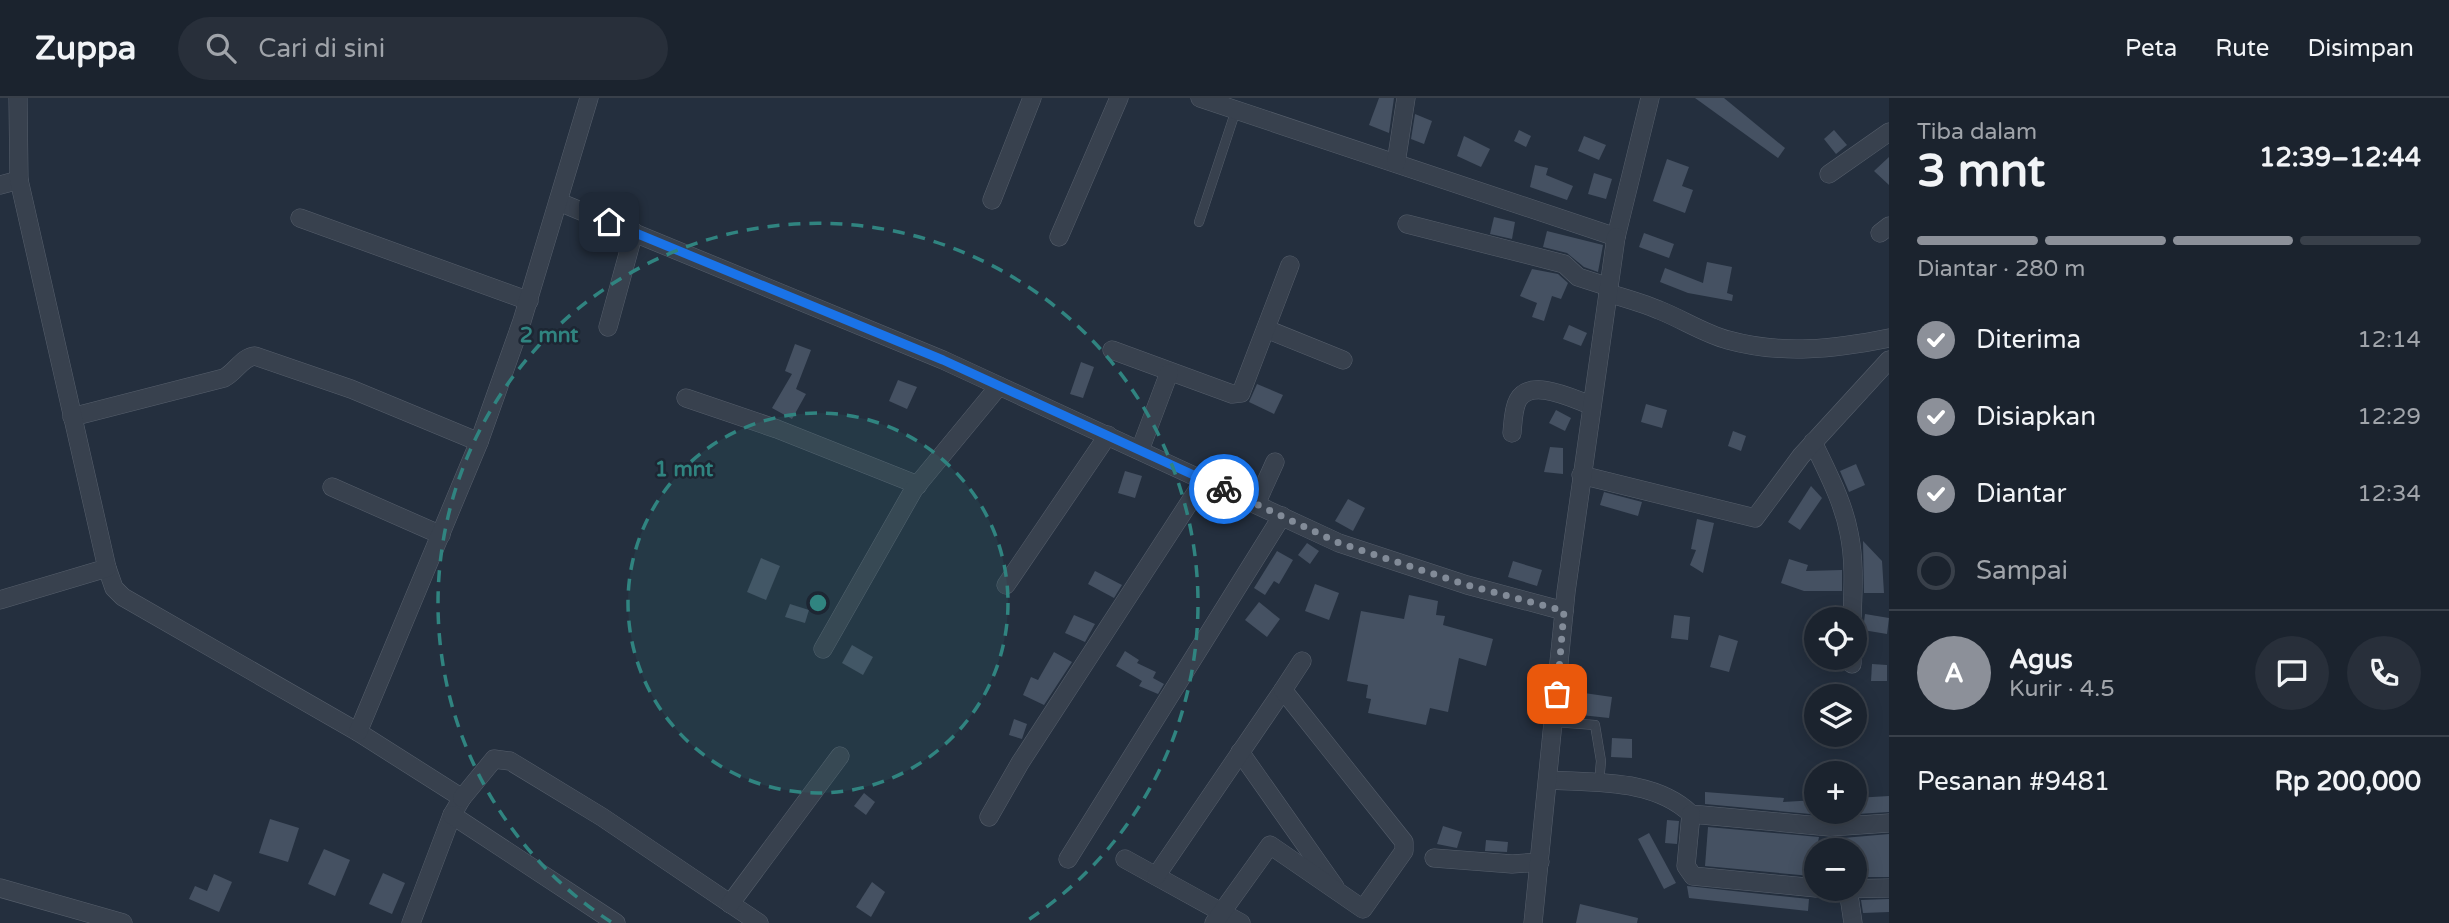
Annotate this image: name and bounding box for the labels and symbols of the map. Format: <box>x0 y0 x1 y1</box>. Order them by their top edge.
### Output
pin <box>579 192 639 252</box>
text: 2 mnt <box>520 323 578 348</box>
courier <box>1189 454 1259 524</box>
text: 1 mnt <box>655 457 713 482</box>
centre of rings <box>806 591 830 615</box>
pin <box>1527 664 1587 724</box>

